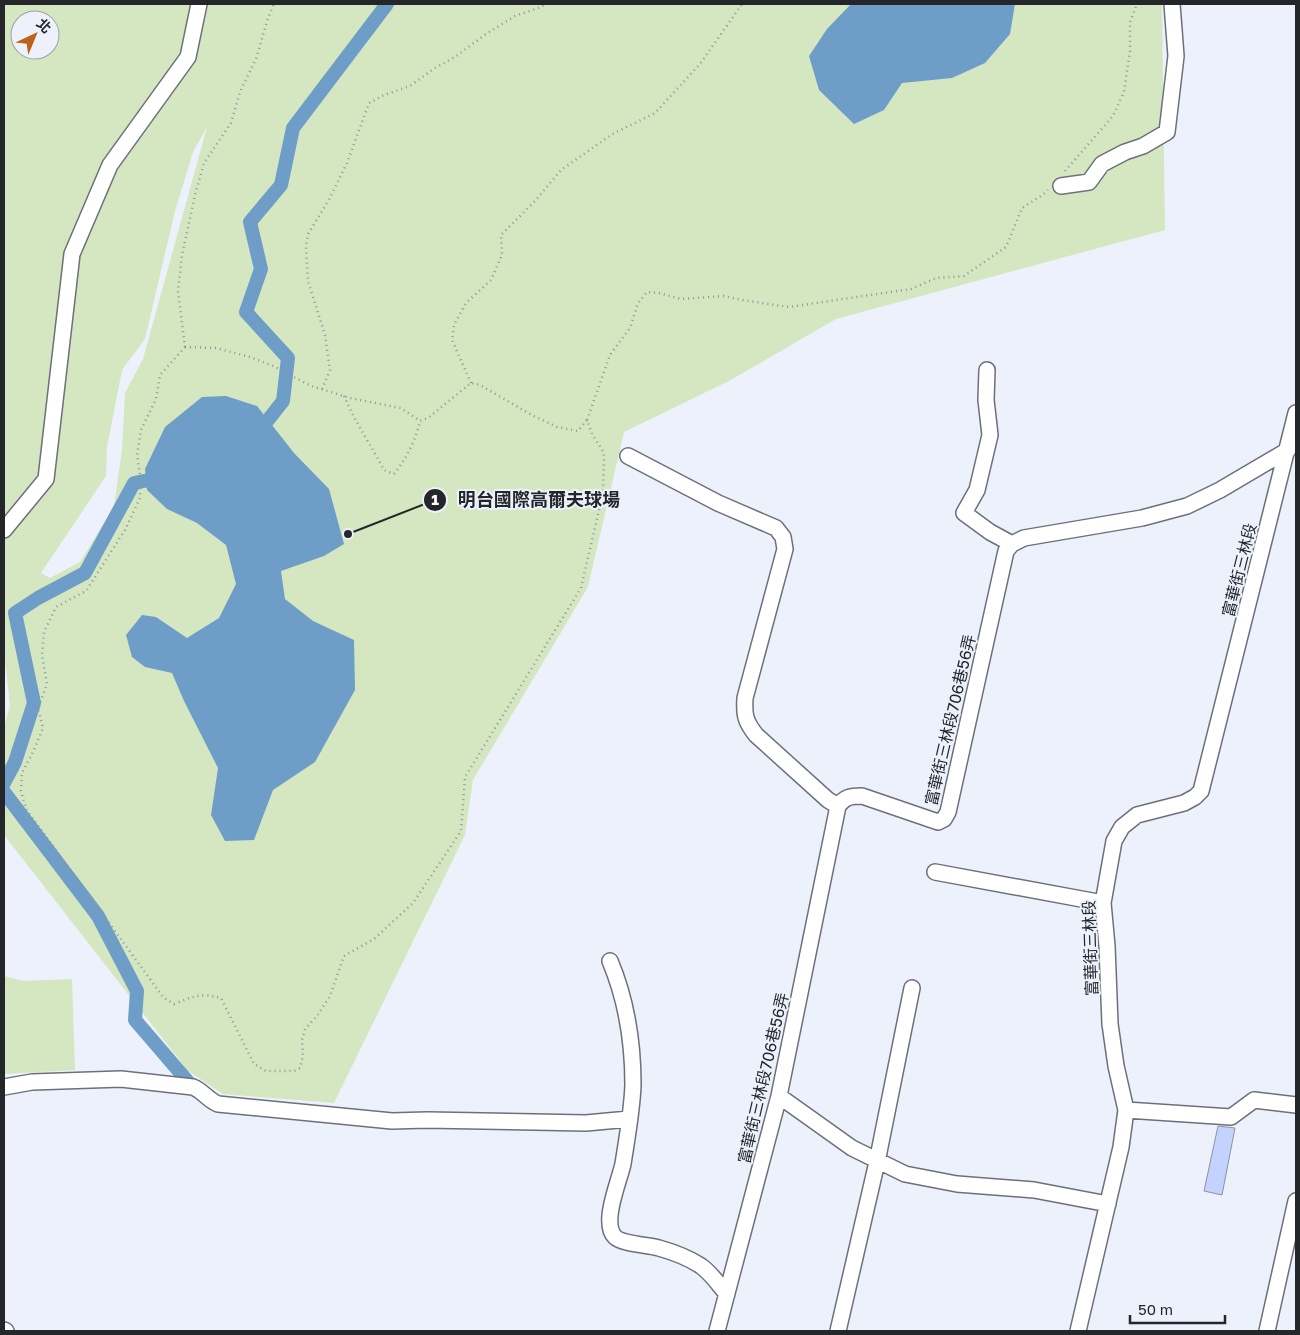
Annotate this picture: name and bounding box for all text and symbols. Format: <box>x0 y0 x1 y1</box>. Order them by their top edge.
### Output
north arrow <box>10 10 60 60</box>
text: 北 <box>33 14 55 36</box>
callout: 明台國際高爾夫球場 <box>423 484 630 517</box>
text: 明台國際高爾夫球場 <box>458 488 620 510</box>
text: 1 <box>431 490 439 508</box>
street label: 富華街三林段 <box>1218 521 1260 619</box>
street label: 富華街三林段706巷56弄 <box>921 632 979 808</box>
street label: 富華街三林段 <box>1078 900 1102 996</box>
street label: 富華街三林段706巷56弄 <box>734 990 792 1166</box>
scale bar <box>1130 1292 1225 1324</box>
text: 50 m <box>1138 1300 1173 1318</box>

